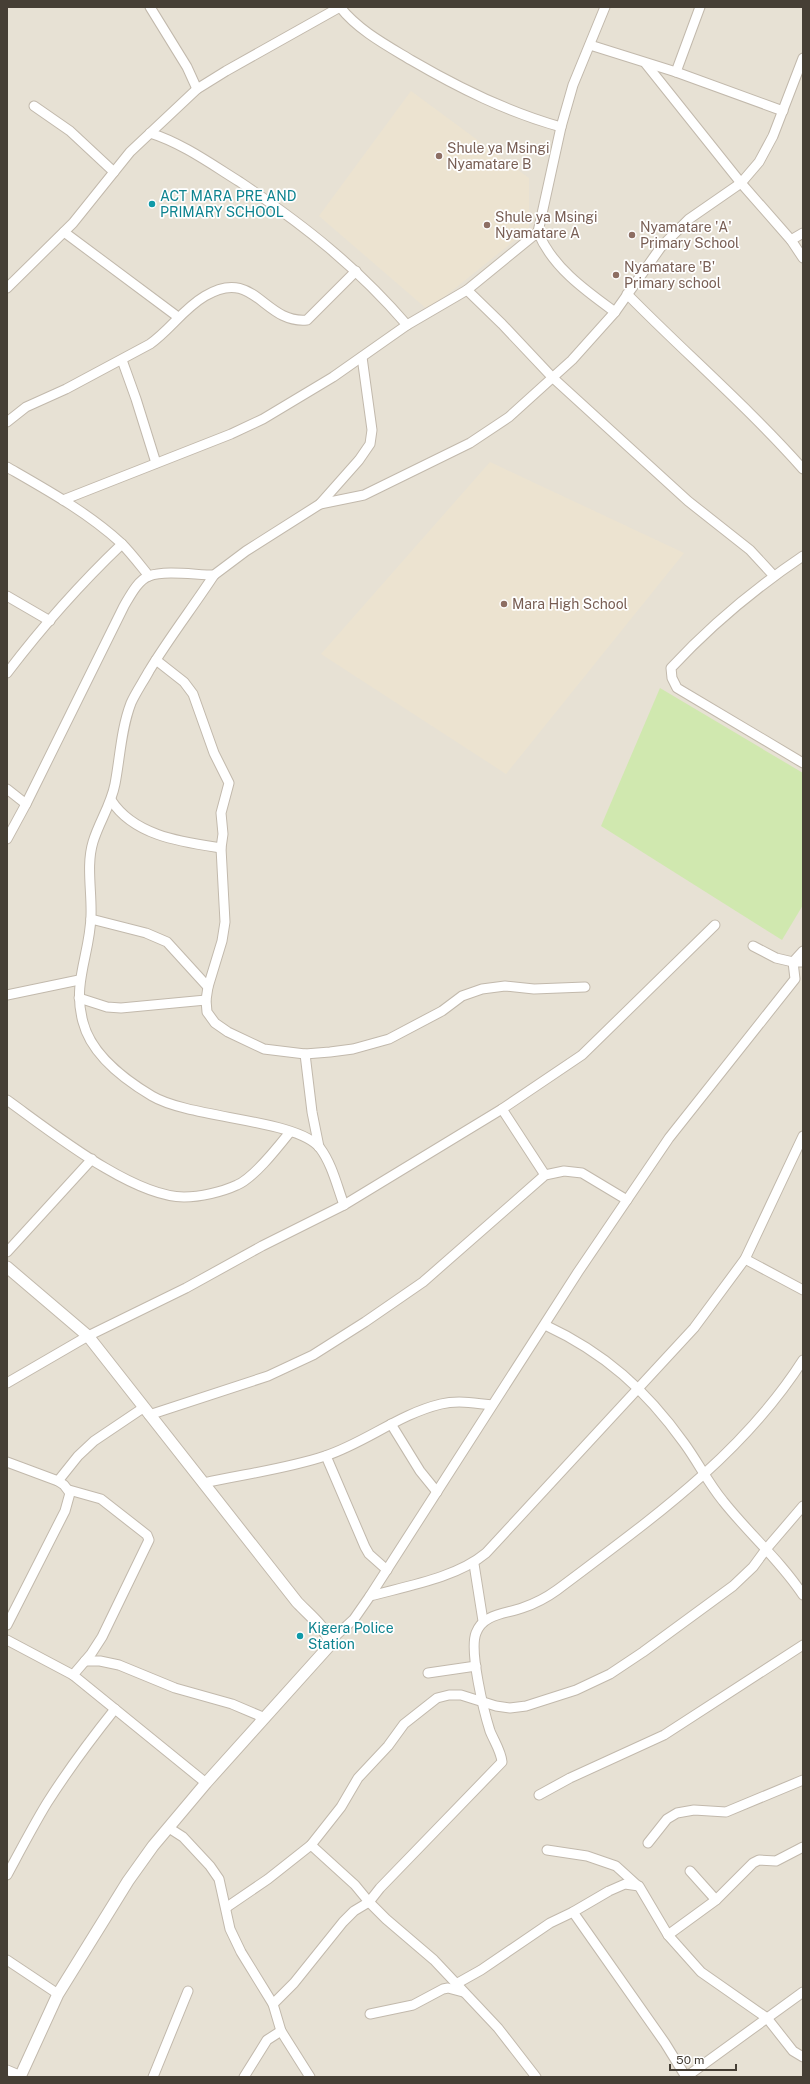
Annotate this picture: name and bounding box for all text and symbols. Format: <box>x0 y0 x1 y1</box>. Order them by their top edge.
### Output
place label: Shule ya Msingi Nyamatare B <box>447 140 549 172</box>
marker: Shule ya Msingi Nyamatare B <box>434 151 444 161</box>
place label: ACT MARA PRE AND PRIMARY SCHOOL <box>160 188 296 220</box>
marker: ACT MARA PRE AND PRIMARY SCHOOL <box>147 199 157 209</box>
place label: Shule ya Msingi Nyamatare A <box>495 209 597 241</box>
place label: Nyamatare 'A' Primary School <box>640 219 739 251</box>
marker: Shule ya Msingi Nyamatare A <box>482 220 492 230</box>
marker: Nyamatare 'A' Primary School <box>627 230 637 240</box>
place label: Nyamatare 'B' Primary school <box>624 259 721 291</box>
marker: Nyamatare 'B' Primary school <box>611 270 621 280</box>
place label: Mara High School <box>512 596 628 612</box>
marker: Mara High School <box>499 599 509 609</box>
place label: Kigera Police Station <box>308 1620 394 1652</box>
marker: Kigera Police Station <box>295 1631 305 1641</box>
scale bar <box>670 2046 736 2072</box>
text: 50 m <box>676 2053 704 2067</box>

